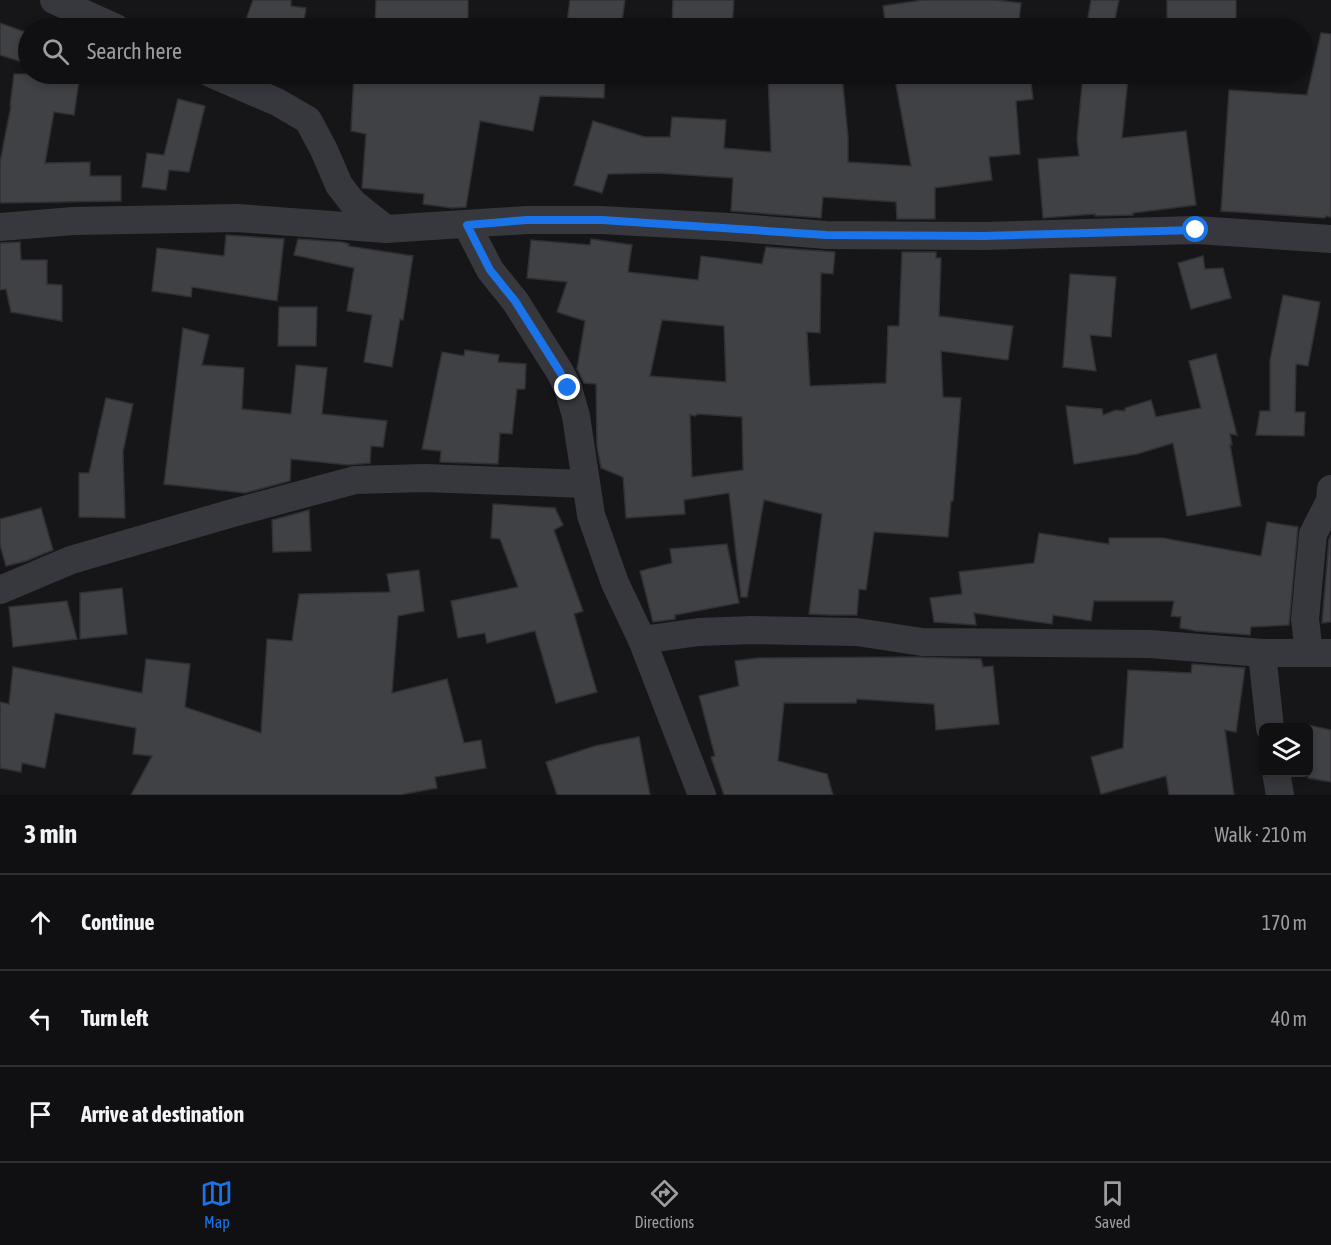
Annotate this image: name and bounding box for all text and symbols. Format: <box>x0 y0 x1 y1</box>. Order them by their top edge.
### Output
search box <box>18 18 1313 84</box>
icon: search <box>39 35 72 68</box>
text: Search here <box>87 38 182 64</box>
route start <box>1182 216 1208 242</box>
route end <box>554 374 580 400</box>
map controls <box>1259 723 1313 777</box>
button: layers <box>1259 723 1313 777</box>
text: 3 min <box>24 819 77 849</box>
text: Walk · 210 m <box>1215 823 1307 846</box>
icon: ahead <box>24 906 57 939</box>
text: Continue <box>81 909 155 935</box>
text: 170 m <box>1262 911 1307 934</box>
icon: left <box>24 1002 57 1035</box>
text: Turn left <box>81 1005 148 1031</box>
text: 40 m <box>1271 1007 1307 1030</box>
icon: arrive <box>24 1098 57 1131</box>
text: Arrive at destination <box>81 1101 244 1127</box>
tab: Map <box>200 1177 233 1231</box>
tab: Directions <box>634 1177 694 1231</box>
tab: Saved <box>1095 1177 1130 1231</box>

